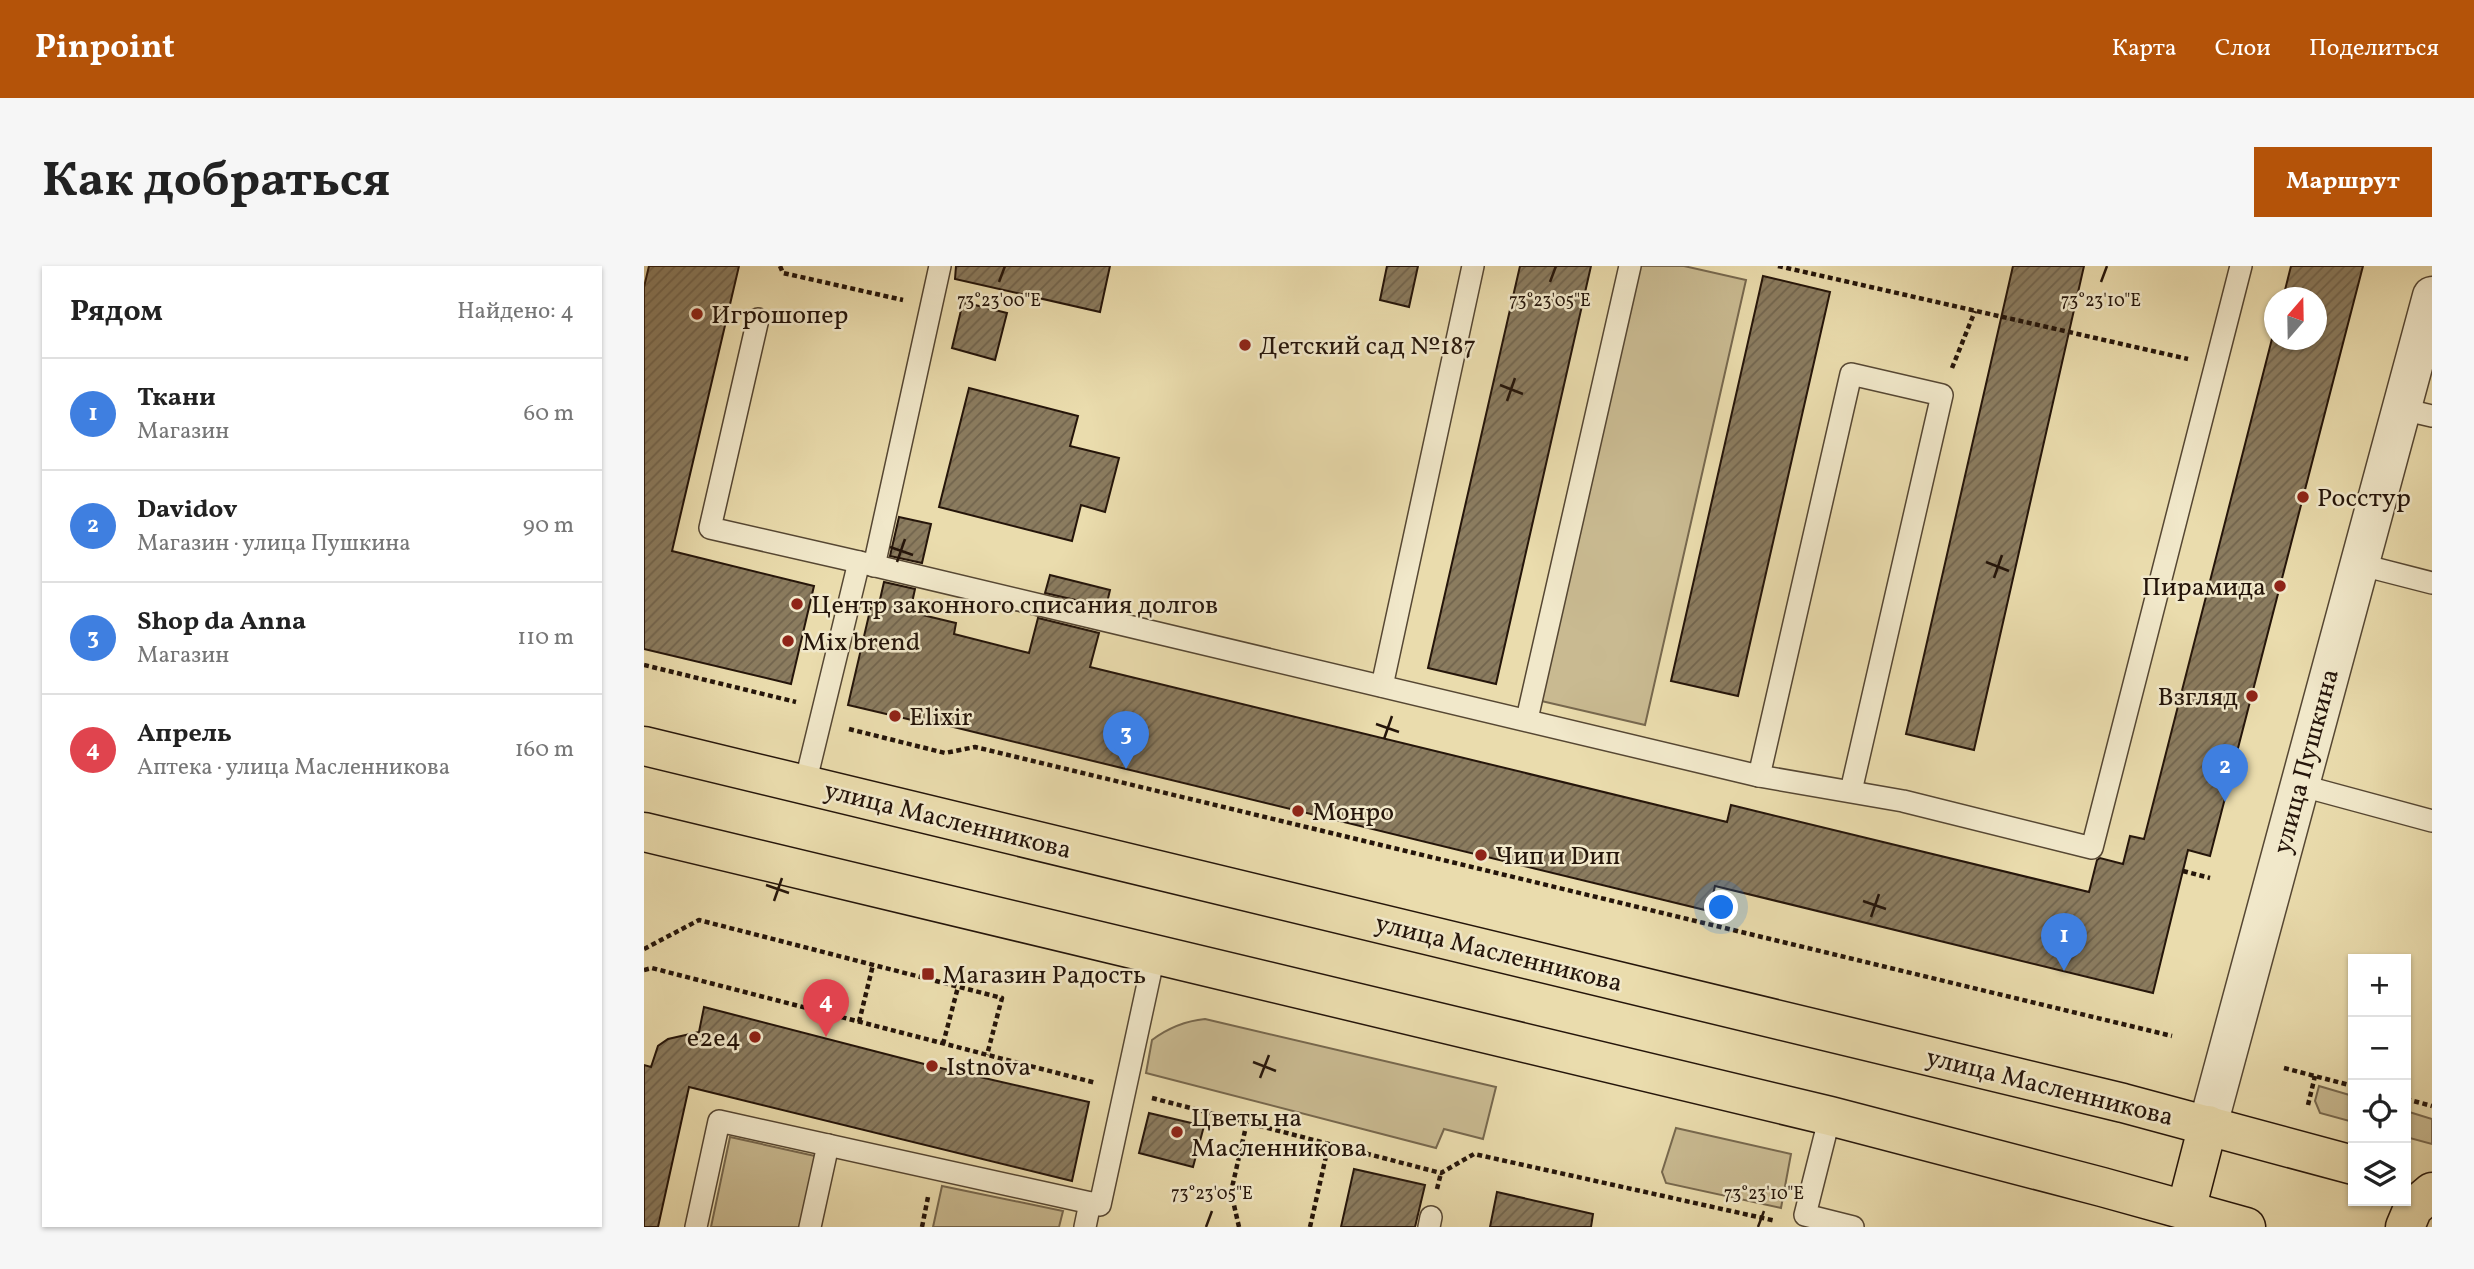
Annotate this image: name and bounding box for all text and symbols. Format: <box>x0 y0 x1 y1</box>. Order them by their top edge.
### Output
text: Pinpoint <box>35 26 175 72</box>
text: Карта <box>2112 32 2177 66</box>
text: Слои <box>2215 32 2271 66</box>
text: Поделиться <box>2309 32 2439 66</box>
button: Маршрут <box>2254 147 2432 217</box>
text: Как добраться <box>42 148 390 217</box>
north arrow <box>2264 287 2327 350</box>
text: 73°23'00"E <box>957 289 1041 314</box>
text: 73°23'05"E <box>1509 289 1591 314</box>
text: 73°23'10"E <box>2061 289 2141 314</box>
text: Рядом <box>70 291 163 333</box>
text: Найдено: 4 <box>457 296 574 328</box>
place label: Игрошопер <box>711 298 848 334</box>
marker: Игрошопер <box>689 306 705 322</box>
place label: Детский сад №187 <box>1259 329 1476 365</box>
marker: Детский сад №187 <box>1237 337 1253 353</box>
text: Ткани <box>137 380 216 416</box>
text: 1 <box>88 398 98 430</box>
text: 60 m <box>524 398 574 430</box>
text: Магазин <box>137 416 229 448</box>
place label: Росстур <box>2317 481 2411 517</box>
marker: Росстур <box>2295 489 2311 505</box>
text: Davidov <box>137 492 238 528</box>
text: 2 <box>87 510 99 542</box>
text: 90 m <box>523 510 574 542</box>
text: Магазин · улица Пушкина <box>137 528 411 560</box>
place label: Пирамида <box>2142 570 2266 606</box>
marker: Пирамида <box>2272 578 2288 594</box>
place label: Центр законного списания долгов <box>811 588 1218 624</box>
marker: Центр законного списания долгов <box>789 596 805 612</box>
text: Shop da Anna <box>137 604 306 640</box>
text: 3 <box>87 622 99 654</box>
text: 110 m <box>517 622 574 654</box>
place label: Mix brend <box>802 625 920 661</box>
marker: Mix brend <box>780 633 796 649</box>
text: Магазин <box>137 640 229 672</box>
street label: улица Пушкина <box>2265 665 2349 858</box>
place label: Взгляд <box>2158 680 2238 716</box>
marker: Взгляд <box>2244 688 2260 704</box>
place label: Elixir <box>909 700 973 736</box>
marker: Elixir <box>887 708 903 724</box>
pin: 3 <box>1103 711 1149 769</box>
text: Апрель <box>137 716 232 752</box>
text: 4 <box>86 734 100 766</box>
text: 160 m <box>515 734 574 766</box>
pin: 2 <box>2202 744 2248 802</box>
text: Аптека · улица Масленникова <box>137 752 450 784</box>
street label: улица Масленникова <box>820 773 1075 869</box>
place label: Монро <box>1312 795 1394 831</box>
marker: Монро <box>1290 803 1306 819</box>
place label: Чип и Dип <box>1495 839 1620 875</box>
marker: Чип и Dип <box>1473 847 1489 863</box>
your location <box>1704 890 1738 924</box>
street label: улица Масленникова <box>1371 906 1626 1002</box>
pin: 1 <box>2041 913 2087 971</box>
map controls <box>2348 954 2411 1206</box>
button: + <box>2348 954 2411 1017</box>
place label: Магазин Радость <box>942 958 1146 994</box>
marker: Магазин Радость <box>920 966 936 982</box>
pin: 4 <box>803 979 849 1037</box>
button: − <box>2348 1017 2411 1080</box>
place label: e2e4 <box>687 1021 741 1057</box>
marker: e2e4 <box>747 1029 763 1045</box>
street label: улица Масленникова <box>1922 1040 2177 1136</box>
place label: Istnova <box>946 1050 1031 1086</box>
marker: Istnova <box>924 1058 940 1074</box>
button: locate <box>2348 1080 2411 1143</box>
place label: Цветы на Масленникова <box>1191 1101 1367 1167</box>
marker: Цветы на Масленникова <box>1169 1124 1185 1140</box>
button: layers <box>2348 1143 2411 1206</box>
text: 73°23'05"E <box>1171 1182 1253 1207</box>
text: 73°23'10"E <box>1724 1182 1804 1207</box>

